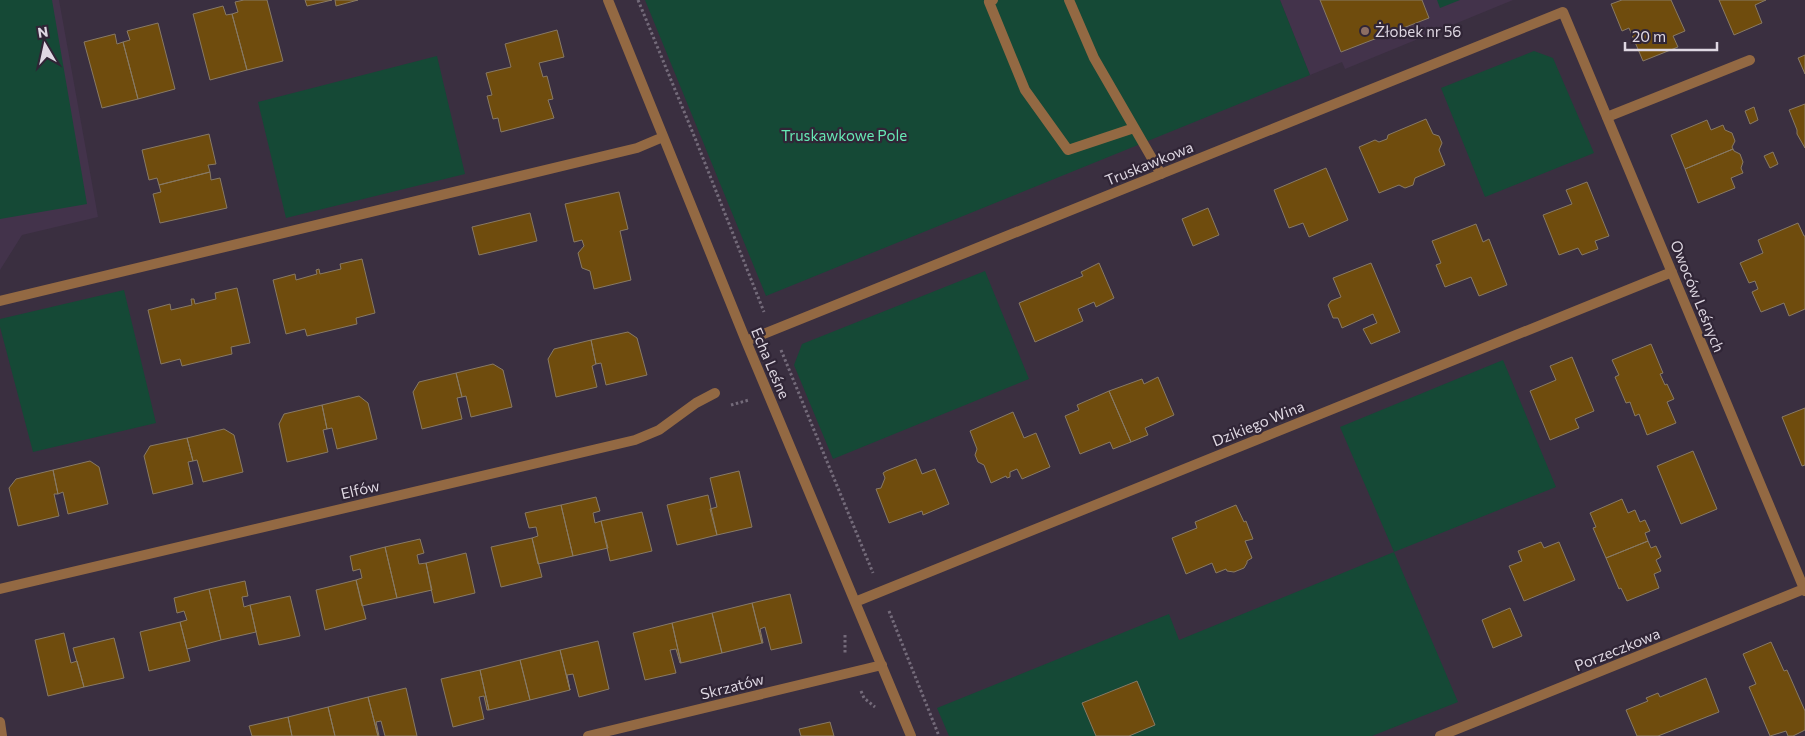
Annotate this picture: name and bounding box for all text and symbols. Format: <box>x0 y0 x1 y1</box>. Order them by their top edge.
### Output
north arrow <box>20 20 70 70</box>
scale bar <box>1625 20 1718 52</box>
text: N <box>36 22 49 41</box>
place label: Żłobek nr 56 <box>1375 22 1461 40</box>
marker: Żłobek nr 56 <box>1359 25 1371 37</box>
text: 20 m <box>1632 27 1666 45</box>
park label: Truskawkowe Pole <box>781 126 907 144</box>
street label: Truskawkowa <box>1102 137 1196 189</box>
street label: Owoców Leśnych <box>1667 237 1729 355</box>
street label: Echa Leśne <box>748 325 794 401</box>
street label: Dzikiego Wina <box>1209 396 1307 450</box>
street label: Elfów <box>339 476 381 502</box>
street label: Porzeczkowa <box>1572 624 1662 674</box>
street label: Skrzatów <box>698 669 766 703</box>

